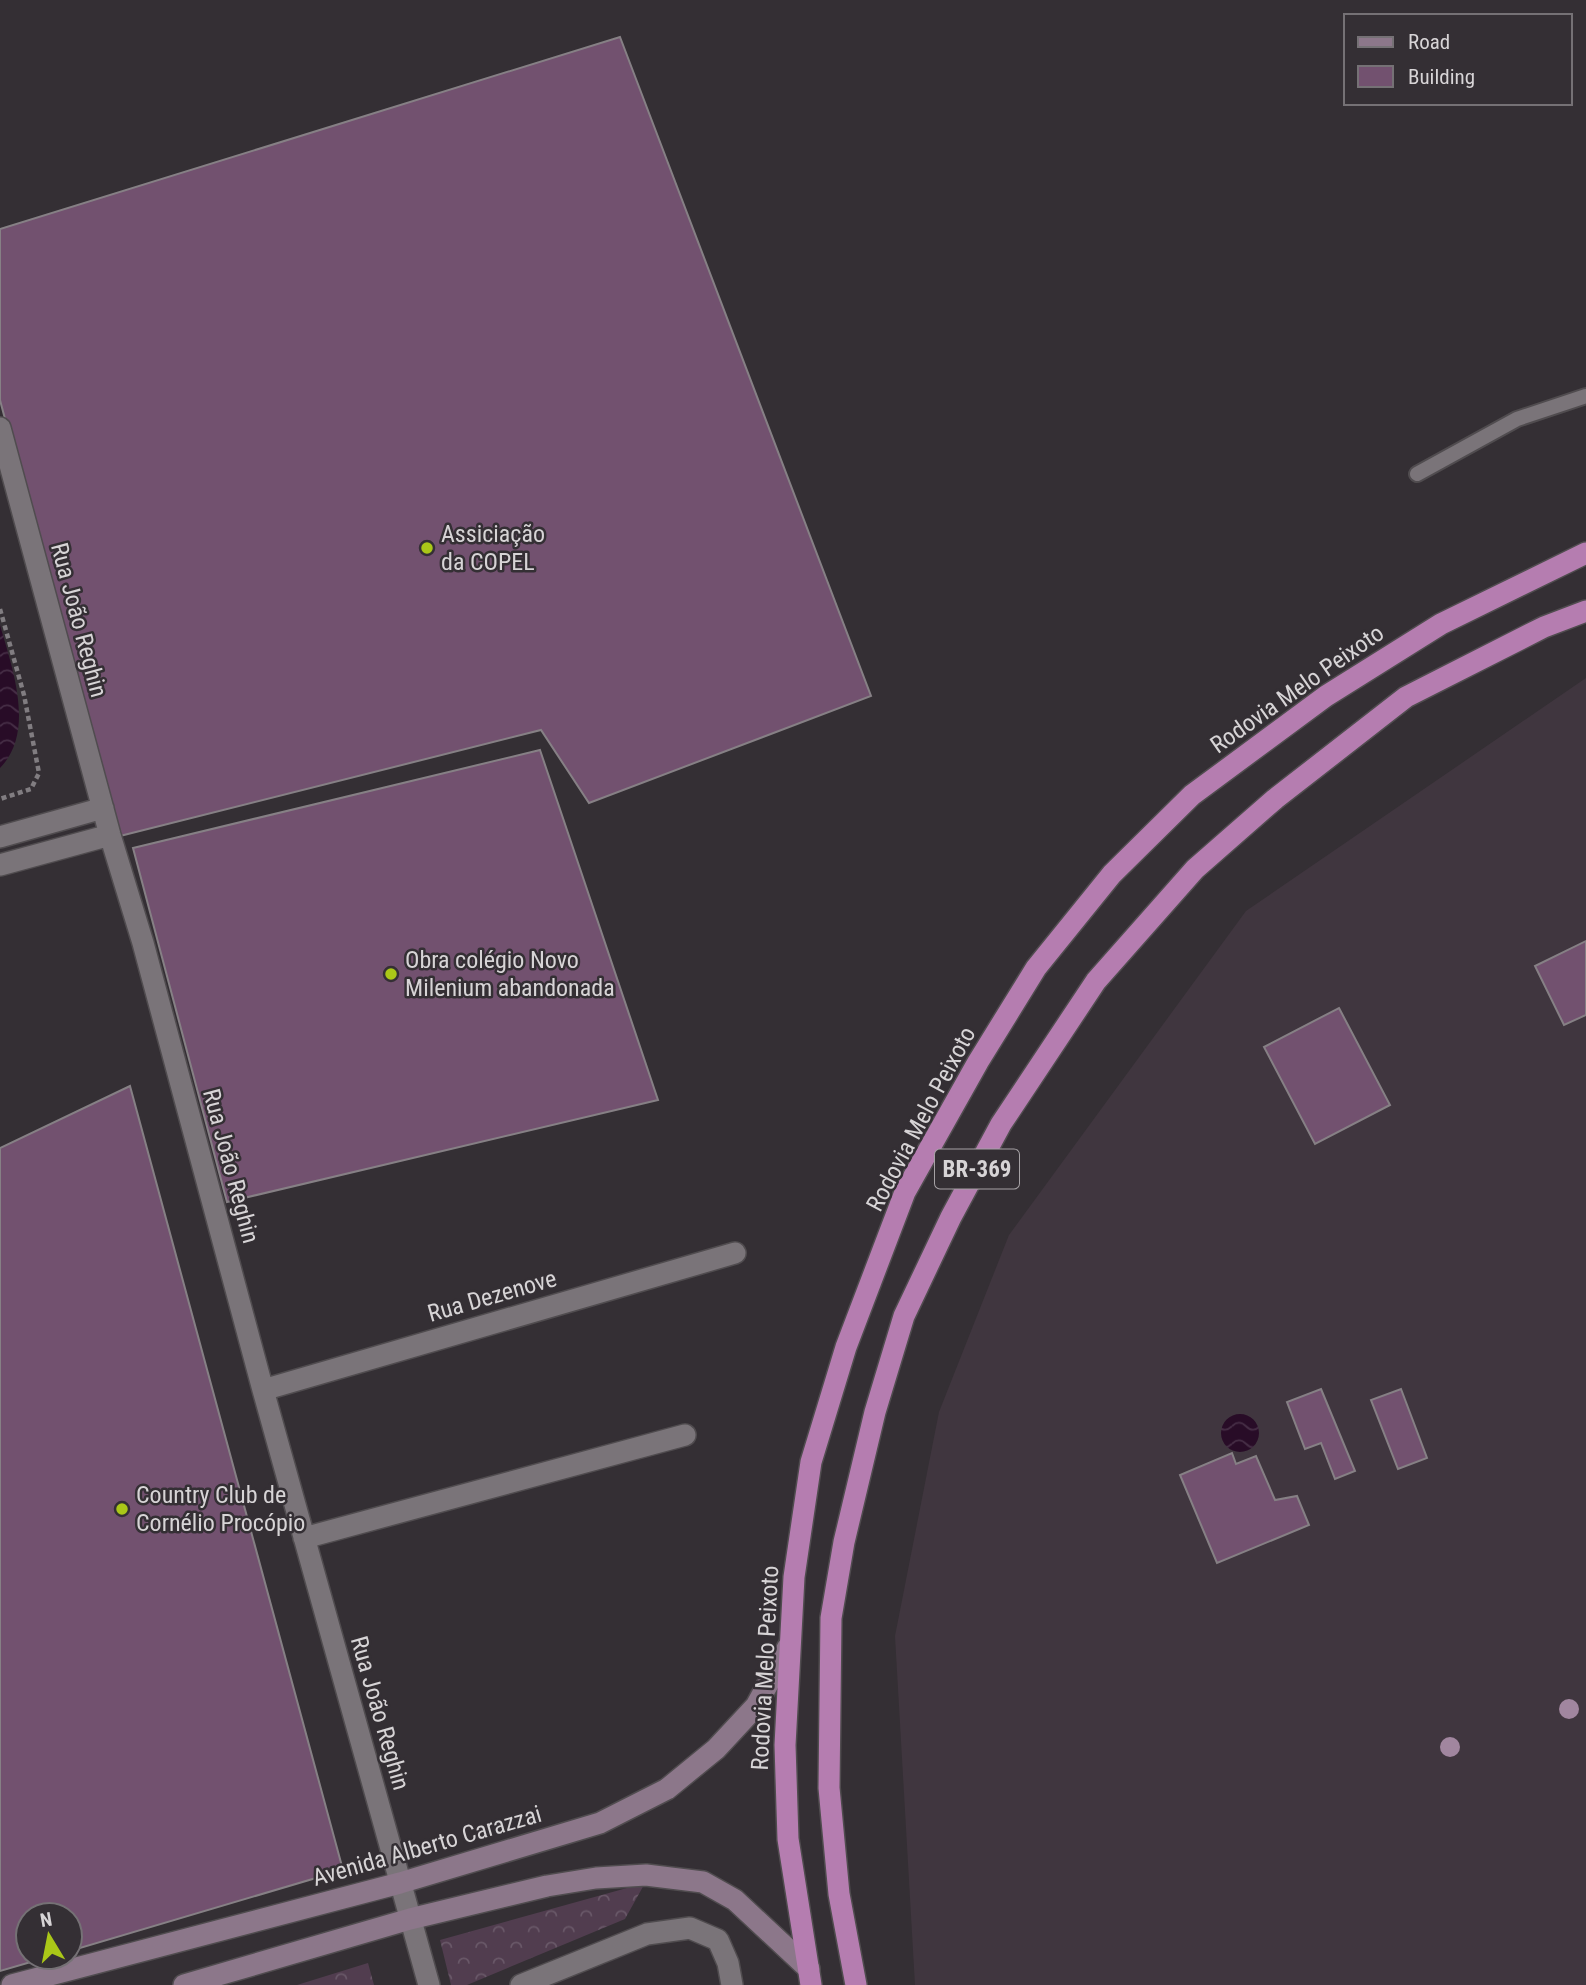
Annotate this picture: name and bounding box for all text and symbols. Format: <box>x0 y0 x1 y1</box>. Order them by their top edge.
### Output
legend <box>1344 14 1572 105</box>
text: Road <box>1408 30 1450 54</box>
text: Building <box>1408 65 1475 89</box>
place label: Assiciação da COPEL <box>441 520 545 576</box>
street label: Rua João Reghin <box>45 540 113 700</box>
marker: Assiciação da COPEL <box>419 540 435 556</box>
street label: Rodovia Melo Peixoto <box>1205 619 1389 759</box>
place label: Obra colégio Novo Milenium abandonada <box>405 946 615 1002</box>
marker: Obra colégio Novo Milenium abandonada <box>383 966 399 982</box>
street label: Rodovia Melo Peixoto <box>861 1022 981 1216</box>
street label: Rua João Reghin <box>197 1086 265 1246</box>
road number: BR-369 <box>935 1150 1019 1188</box>
street label: Rua Dezenove <box>424 1264 560 1328</box>
place label: Country Club de Cornélio Procópio <box>136 1481 305 1537</box>
marker: Country Club de Cornélio Procópio <box>114 1501 130 1517</box>
street label: Rodovia Melo Peixoto <box>746 1565 784 1771</box>
street label: Rua João Reghin <box>345 1633 415 1793</box>
street label: Avenida Alberto Carazzai <box>309 1800 545 1892</box>
north arrow <box>14 1901 84 1971</box>
text: N <box>38 1907 54 1932</box>

